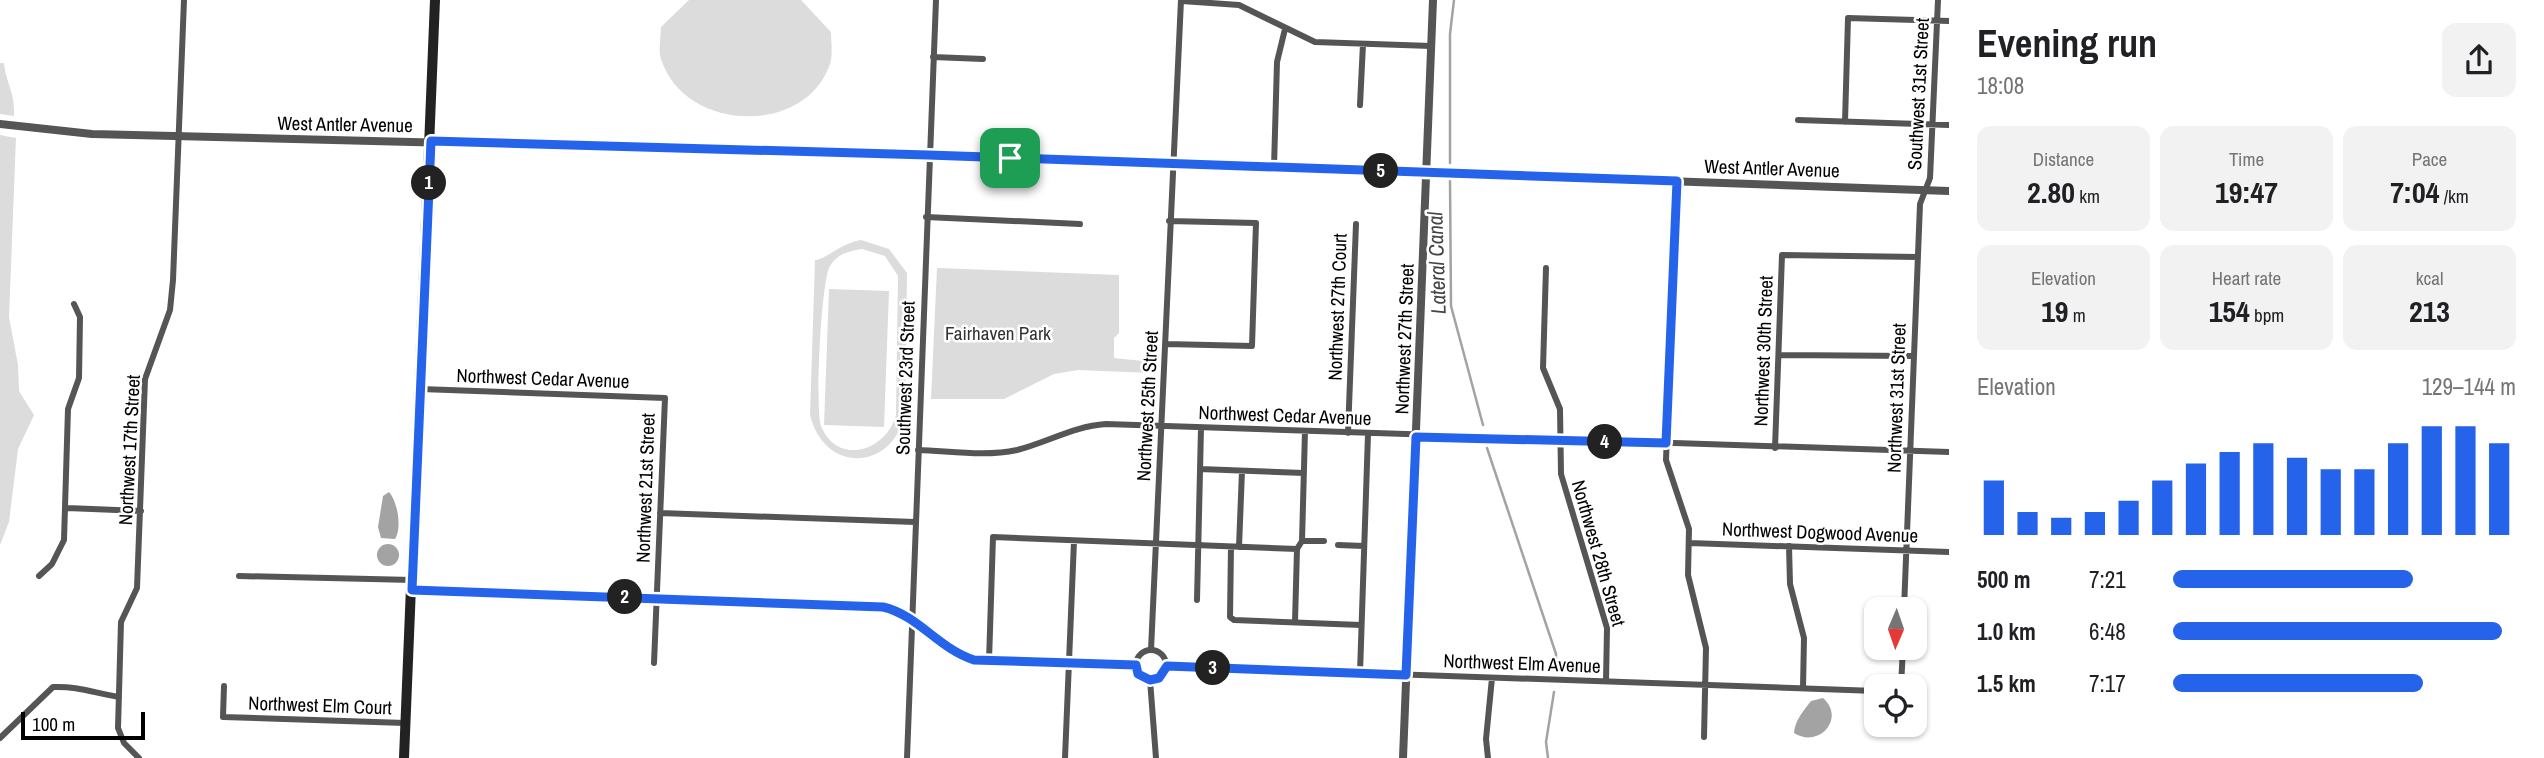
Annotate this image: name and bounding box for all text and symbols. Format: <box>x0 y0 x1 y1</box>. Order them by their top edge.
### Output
street label: Southwest 31st Street <box>1901 17 1935 171</box>
text: Evening run <box>1977 18 2157 69</box>
button: share <box>2442 23 2516 97</box>
text: 18:08 <box>1977 70 2024 101</box>
street label: West Antler Avenue <box>277 110 413 138</box>
pin <box>980 128 1040 188</box>
icon: arrive <box>991 139 1029 177</box>
text: Distance <box>2033 146 2094 172</box>
text: Time <box>2229 146 2264 172</box>
text: Pace <box>2412 146 2447 172</box>
street label: West Antler Avenue <box>1704 153 1840 183</box>
pin: 5 <box>1364 154 1398 188</box>
text: 5 <box>1376 157 1385 183</box>
pin: 1 <box>412 166 446 200</box>
text: 1 <box>424 169 433 195</box>
text: 2.80 <box>2027 172 2075 212</box>
text: 19:47 <box>2215 172 2278 212</box>
text: 7:04 <box>2390 172 2439 212</box>
text: km <box>2075 183 2100 209</box>
text: /km <box>2439 183 2469 209</box>
water label: Lateral Canal <box>1420 210 1453 315</box>
street label: Northwest 27th Court <box>1321 232 1353 381</box>
street label: Northwest 27th Street <box>1388 263 1420 415</box>
text: Elevation <box>2031 265 2096 291</box>
text: Heart rate <box>2212 265 2281 291</box>
text: kcal <box>2416 265 2443 291</box>
street label: Northwest 30th Street <box>1747 275 1779 427</box>
text: 19 <box>2041 291 2069 331</box>
text: 154 <box>2209 291 2250 331</box>
text: 213 <box>2409 291 2450 331</box>
street label: Southwest 23rd Street <box>889 300 921 455</box>
text: m <box>2069 302 2086 328</box>
text: bpm <box>2250 302 2284 328</box>
park label: Fairhaven Park <box>945 320 1051 346</box>
street label: Northwest 31st Street <box>1880 322 1912 473</box>
street label: Northwest 25th Street <box>1130 329 1164 482</box>
street label: Northwest Cedar Avenue <box>456 362 630 394</box>
text: Elevation <box>1977 371 2056 402</box>
text: 129–144 m <box>2422 371 2516 402</box>
street label: Northwest 17th Street <box>112 373 146 526</box>
street label: Northwest Cedar Avenue <box>1198 399 1372 431</box>
street label: Northwest 21st Street <box>629 412 661 563</box>
pin: 4 <box>1588 424 1622 460</box>
text: 4 <box>1600 428 1609 454</box>
street label: Northwest 28th Street <box>1566 477 1632 630</box>
street label: Northwest Dogwood Avenue <box>1721 516 1919 548</box>
text: 500 m <box>1977 564 2030 595</box>
text: 7:21 <box>2089 564 2126 595</box>
pin: 2 <box>608 580 642 614</box>
text: 2 <box>620 583 629 609</box>
north arrow <box>1864 597 1927 660</box>
map controls <box>1864 597 1927 737</box>
text: 1.0 km <box>1977 616 2036 647</box>
text: 6:48 <box>2089 616 2126 647</box>
street label: Northwest Elm Avenue <box>1443 647 1601 679</box>
pin: 3 <box>1196 650 1230 686</box>
text: 3 <box>1208 654 1217 680</box>
text: 1.5 km <box>1977 668 2036 699</box>
text: 7:17 <box>2089 668 2126 699</box>
button: locate <box>1864 674 1927 737</box>
street label: Northwest Elm Court <box>248 690 393 721</box>
scale bar <box>21 709 145 741</box>
text: 100 m <box>32 711 75 737</box>

